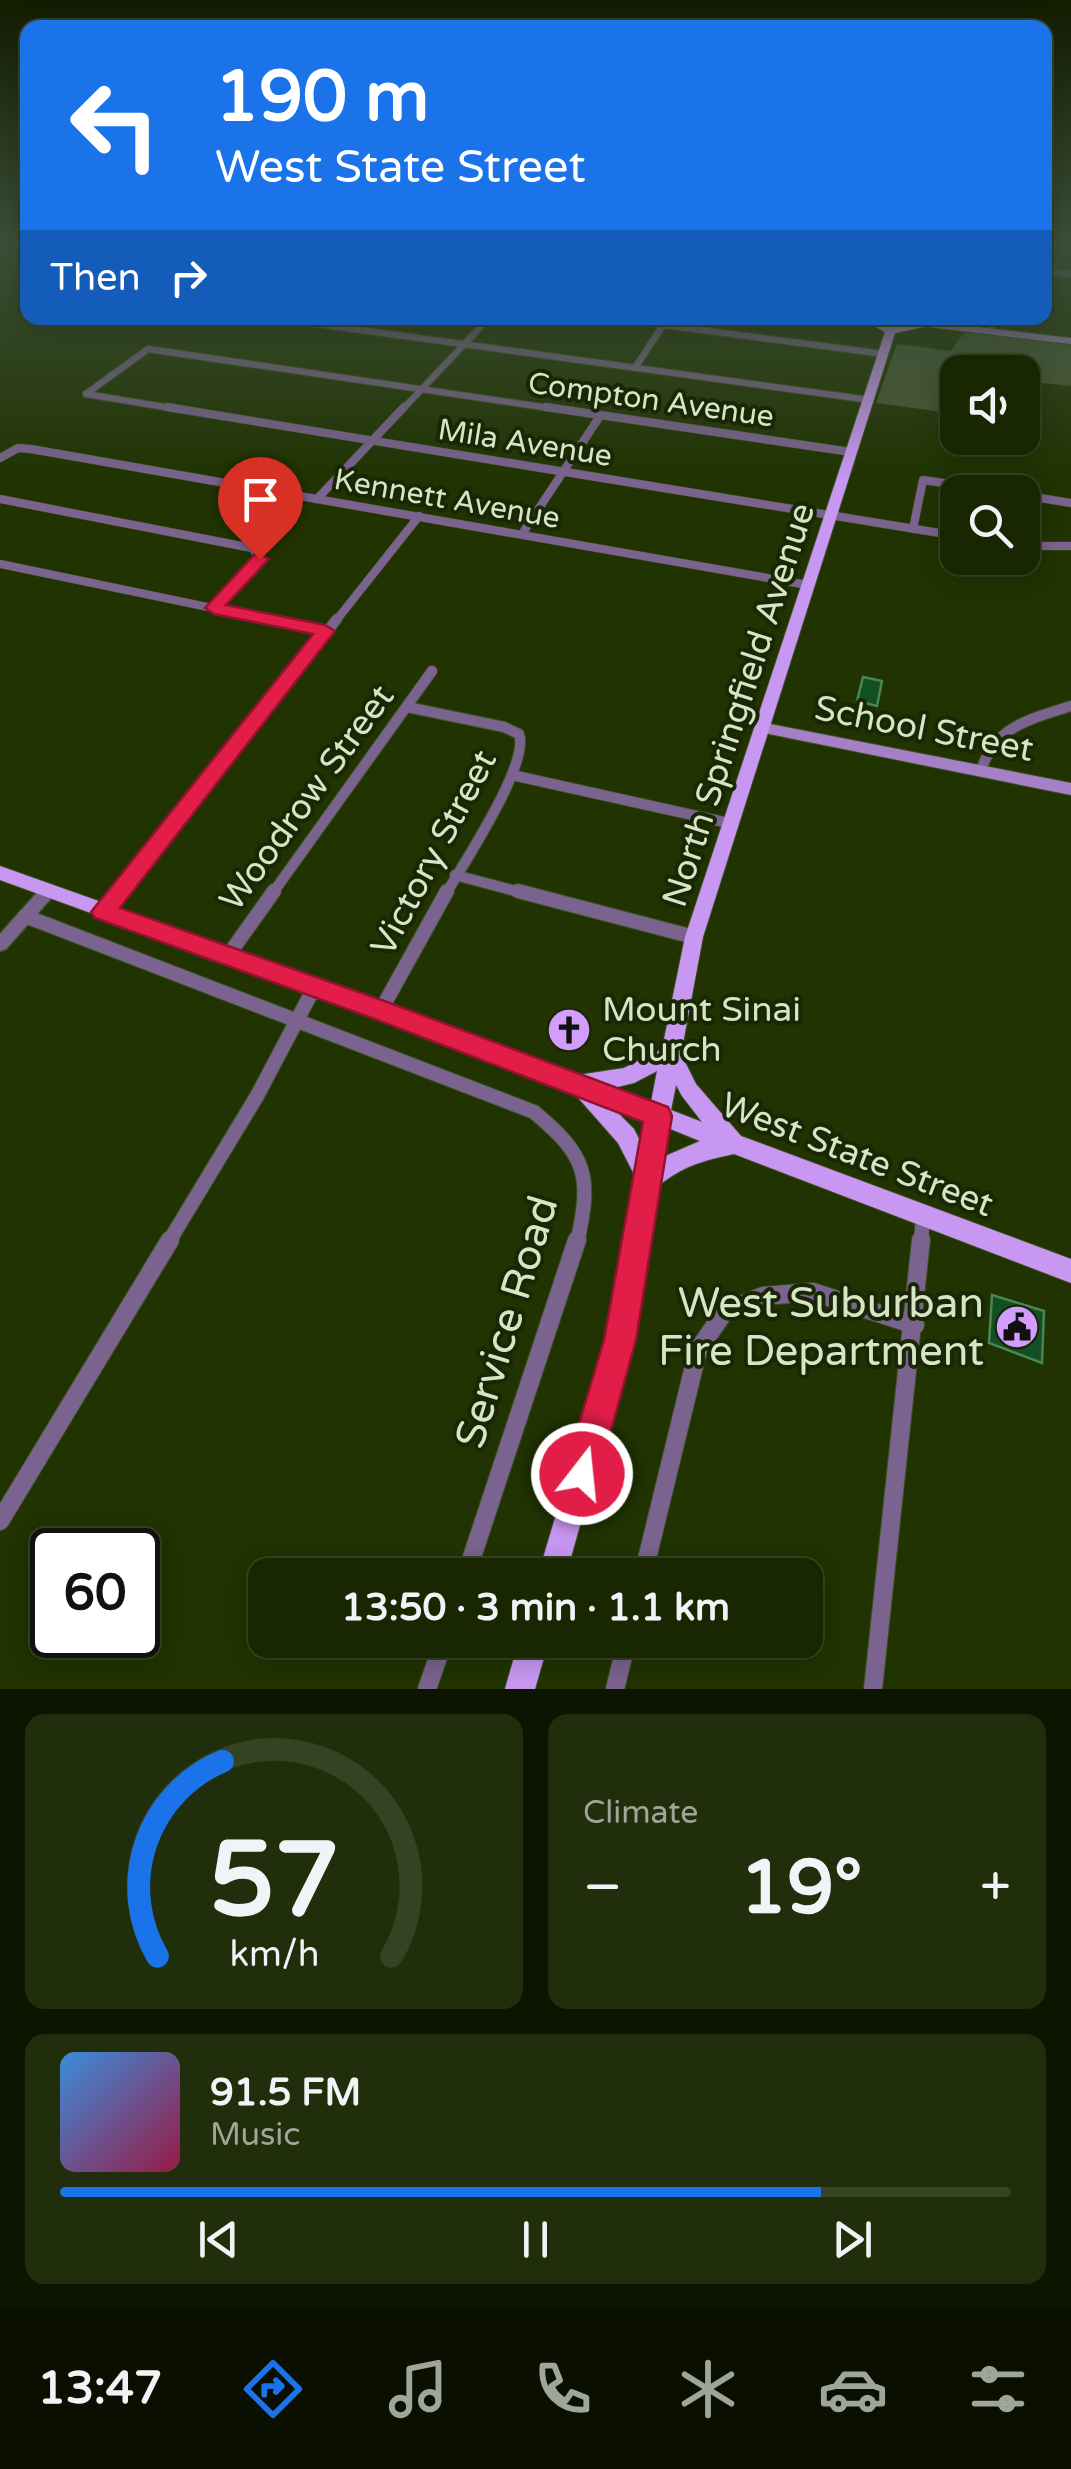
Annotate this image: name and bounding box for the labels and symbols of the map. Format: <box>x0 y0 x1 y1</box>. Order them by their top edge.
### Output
street label: Compton Avenue <box>526 364 776 436</box>
street label: Mila Avenue <box>435 411 615 475</box>
pin <box>218 457 303 560</box>
street label: Kennett Avenue <box>331 461 563 537</box>
street label: North Springfield Avenue <box>654 498 824 912</box>
street label: Woodrow Street <box>211 677 403 919</box>
street label: School Street <box>811 687 1037 771</box>
street label: Victory Street <box>362 743 506 963</box>
place label: Mount Sinai Church <box>602 989 801 1071</box>
church icon: Mount Sinai Church <box>546 1007 592 1053</box>
street label: West State Street <box>715 1084 999 1226</box>
street label: Service Road <box>444 1190 570 1454</box>
place label: West Suburban Fire Department <box>658 1278 984 1377</box>
public building icon: West Suburban Fire Department <box>994 1304 1040 1350</box>
position arrow <box>530 1422 634 1526</box>
speed limit sign: 60 <box>30 1528 160 1658</box>

